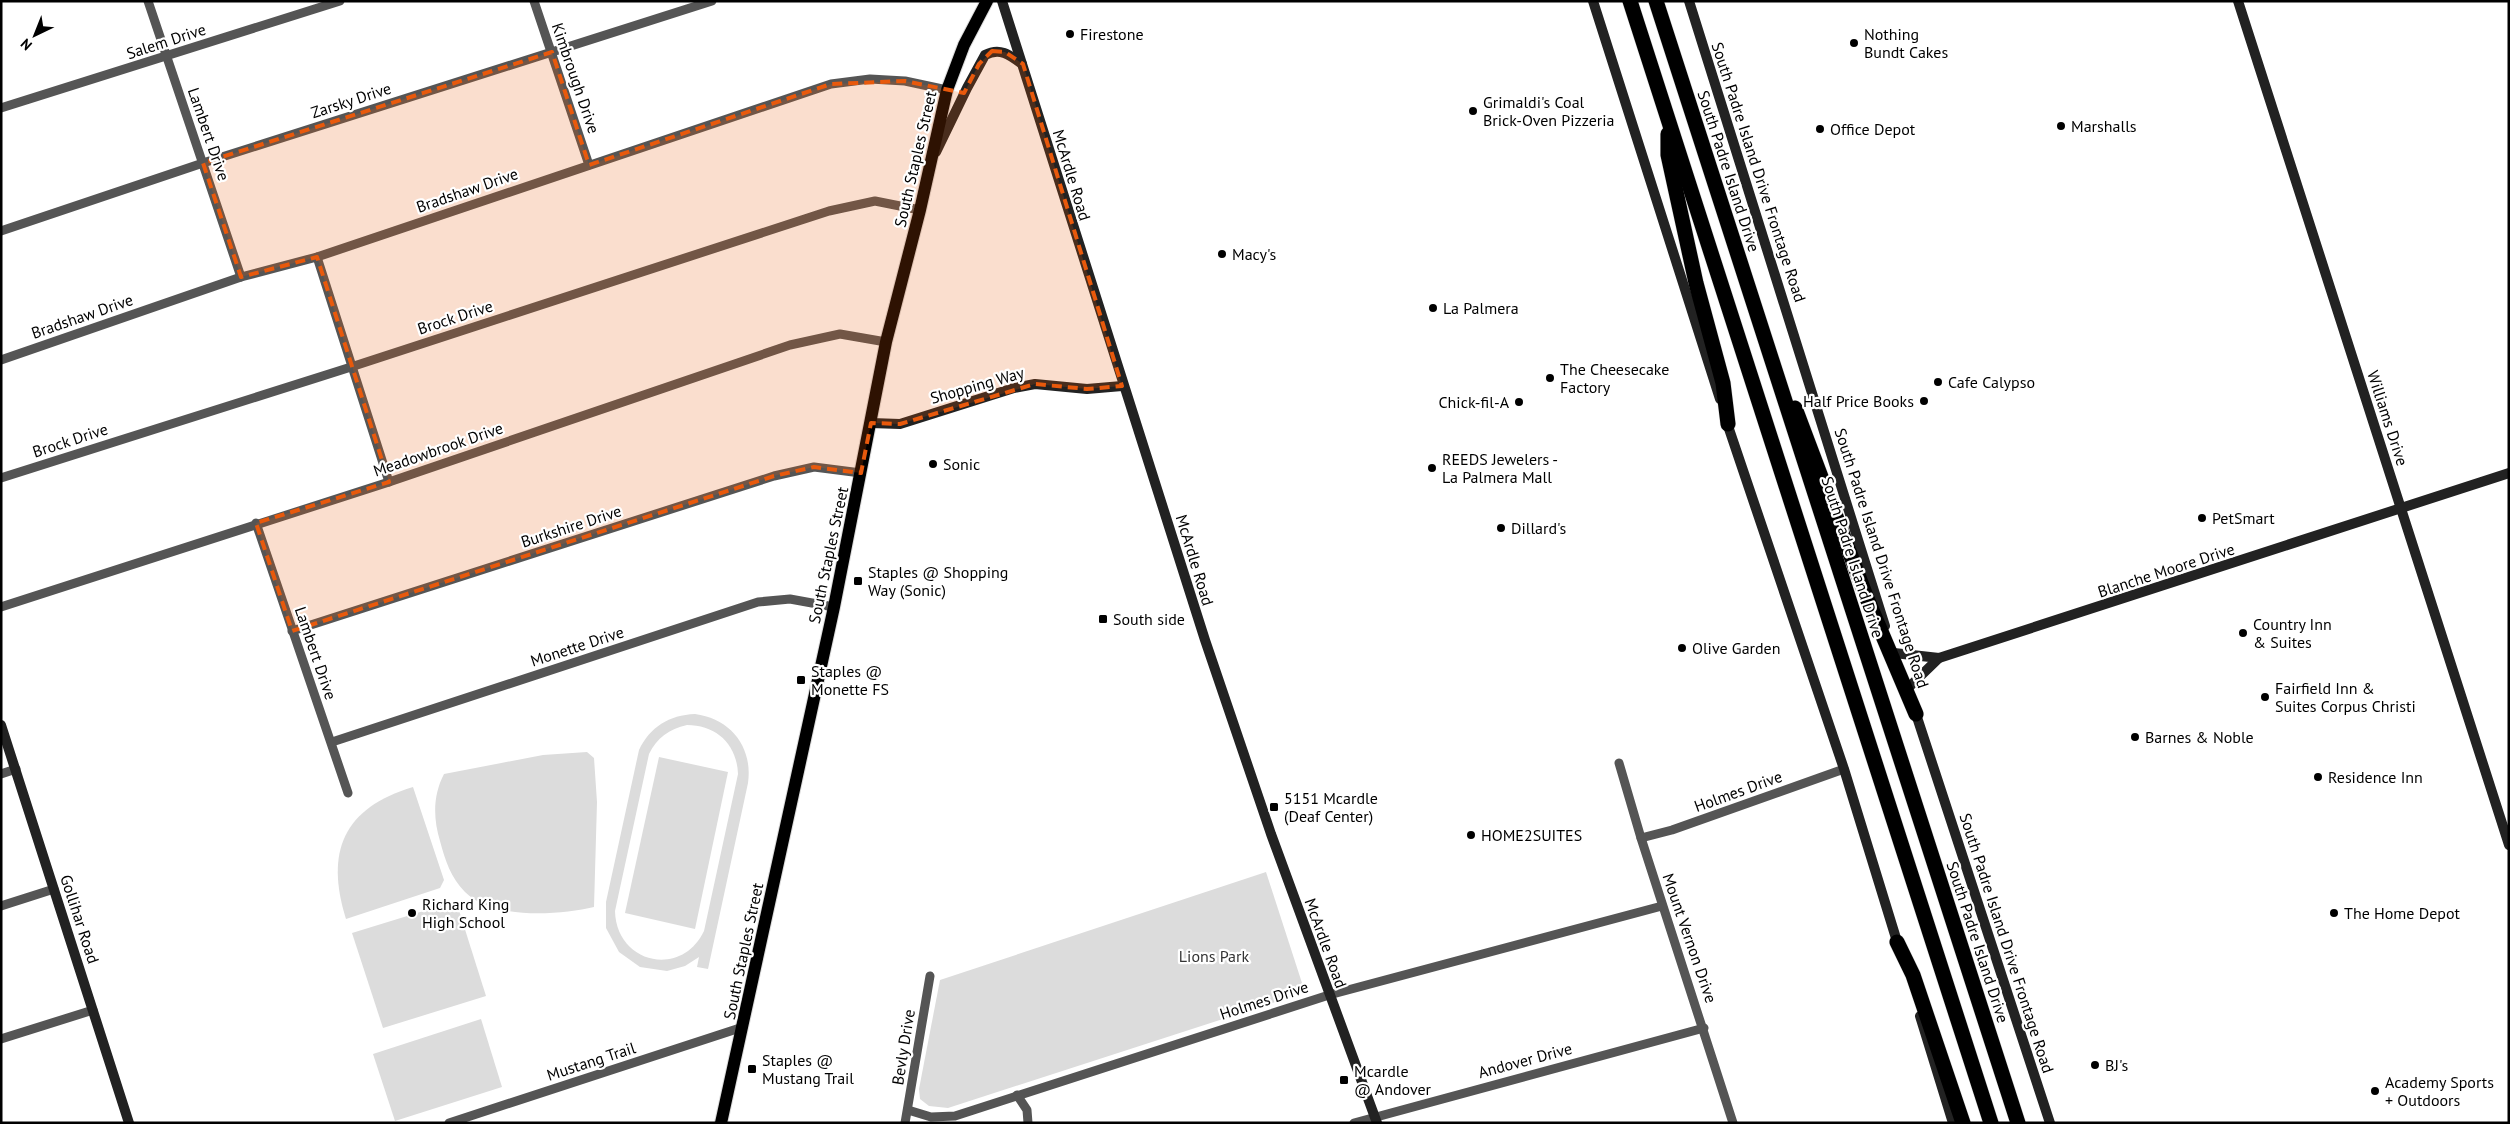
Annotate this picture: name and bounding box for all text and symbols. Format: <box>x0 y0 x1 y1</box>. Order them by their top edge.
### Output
north arrow <box>10 10 60 60</box>
street label: Salem Drive <box>124 19 208 63</box>
street label: Kimbrough Drive <box>548 20 604 136</box>
place label: Firestone <box>1080 24 1144 44</box>
place label: Nothing Bundt Cakes <box>1864 24 1948 62</box>
marker: Firestone <box>1064 28 1076 40</box>
text: N <box>17 35 36 54</box>
marker: Nothing Bundt Cakes <box>1848 37 1860 49</box>
street label: South Padre Island Drive Frontage Road <box>1707 40 1811 304</box>
street label: Zarsky Drive <box>308 78 394 122</box>
street label: Lambert Drive <box>184 85 234 183</box>
street label: South Staples Street <box>890 88 941 229</box>
street label: South Padre Island Drive <box>1693 88 1765 254</box>
place label: Grimaldi's Coal Brick-Oven Pizzeria <box>1483 92 1614 130</box>
marker: Grimaldi's Coal Brick-Oven Pizzeria <box>1467 105 1479 117</box>
place label: Marshalls <box>2071 116 2137 136</box>
place label: Office Depot <box>1830 119 1916 139</box>
marker: Marshalls <box>2055 120 2067 132</box>
marker: Office Depot <box>1814 123 1826 135</box>
street label: McArdle Road <box>1049 127 1095 223</box>
street label: Bradshaw Drive <box>414 163 520 217</box>
place label: Macy's <box>1232 244 1277 264</box>
marker: Macy's <box>1216 248 1228 260</box>
street label: Bradshaw Drive <box>29 289 135 343</box>
street label: Brock Drive <box>415 295 495 339</box>
place label: La Palmera <box>1443 298 1519 318</box>
marker: La Palmera <box>1427 302 1439 314</box>
place label: The Cheesecake Factory <box>1560 359 1669 397</box>
street label: Shopping Way <box>928 362 1027 408</box>
street label: Williams Drive <box>2363 368 2413 468</box>
marker: The Cheesecake Factory <box>1544 372 1556 384</box>
place label: Cafe Calypso <box>1948 372 2035 392</box>
marker: Cafe Calypso <box>1932 376 1944 388</box>
place label: Half Price Books <box>1803 391 1914 411</box>
place label: Chick-fil-A <box>1438 392 1510 412</box>
marker: Half Price Books <box>1918 395 1930 407</box>
marker: Chick-fil-A <box>1513 396 1525 408</box>
street label: Meadowbrook Drive <box>370 417 506 481</box>
street label: Brock Drive <box>30 418 110 462</box>
street label: South Padre Island Drive Frontage Road <box>1830 426 1934 690</box>
place label: REEDS Jewelers - La Palmera Mall <box>1442 449 1558 487</box>
place label: Sonic <box>943 454 980 474</box>
marker: Sonic <box>927 458 939 470</box>
marker: REEDS Jewelers - La Palmera Mall <box>1426 462 1438 474</box>
street label: South Padre Island Drive <box>1817 474 1889 640</box>
street label: South Staples Street <box>804 484 852 625</box>
street label: Burkshire Drive <box>518 500 624 552</box>
place label: PetSmart <box>2212 508 2275 528</box>
street label: McArdle Road <box>1172 512 1218 608</box>
marker: PetSmart <box>2196 512 2208 524</box>
place label: Dillard's <box>1511 518 1567 538</box>
marker: Dillard's <box>1495 522 1507 534</box>
street label: Blanche Moore Drive <box>2095 538 2237 602</box>
place label: Staples @ Shopping Way (Sonic) <box>868 562 1008 600</box>
marker: Staples @ Shopping Way (Sonic) <box>852 575 864 587</box>
street label: Lambert Drive <box>291 604 341 702</box>
place label: South side <box>1113 609 1185 629</box>
marker: South side <box>1097 613 1109 625</box>
place label: Country Inn & Suites <box>2253 614 2332 652</box>
street label: Monette Drive <box>528 621 626 671</box>
marker: Country Inn & Suites <box>2237 627 2249 639</box>
place label: Olive Garden <box>1692 638 1781 658</box>
marker: Olive Garden <box>1676 642 1688 654</box>
place label: Staples @ Monette FS <box>811 661 889 699</box>
marker: Staples @ Monette FS <box>795 674 807 686</box>
place label: Fairfield Inn & Suites Corpus Christi <box>2275 678 2416 716</box>
marker: Fairfield Inn & Suites Corpus Christi <box>2259 691 2271 703</box>
place label: Barnes & Noble <box>2145 727 2254 747</box>
marker: Barnes & Noble <box>2129 731 2141 743</box>
street label: Holmes Drive <box>1691 766 1785 816</box>
place label: Residence Inn <box>2328 767 2423 787</box>
marker: Residence Inn <box>2312 771 2324 783</box>
place label: 5151 Mcardle (Deaf Center) <box>1284 788 1378 826</box>
marker: 5151 Mcardle (Deaf Center) <box>1268 801 1280 813</box>
street label: South Padre Island Drive Frontage Road <box>1955 811 2059 1075</box>
place label: HOME2SUITES <box>1481 825 1582 845</box>
marker: HOME2SUITES <box>1465 829 1477 841</box>
street label: South Padre Island Drive <box>1942 859 2014 1025</box>
street label: Mount Vernon Drive <box>1658 871 1722 1005</box>
street label: Gollihar Road <box>56 872 104 966</box>
street label: South Staples Street <box>719 880 767 1021</box>
place label: Richard King High School <box>422 894 509 932</box>
street label: McArdle Road <box>1300 895 1352 991</box>
place label: The Home Depot <box>2344 903 2461 923</box>
marker: Richard King High School <box>406 907 418 919</box>
marker: The Home Depot <box>2328 907 2340 919</box>
park label: Lions Park <box>1179 946 1249 966</box>
street label: Holmes Drive <box>1217 976 1311 1024</box>
street label: Bevly Drive <box>887 1008 919 1086</box>
street label: Mustang Trail <box>544 1037 638 1085</box>
street label: Andover Drive <box>1476 1038 1574 1082</box>
place label: Staples @ Mustang Trail <box>762 1050 854 1088</box>
place label: BJ's <box>2105 1055 2128 1075</box>
marker: BJ's <box>2089 1059 2101 1071</box>
place label: Mcardle @ Andover <box>1354 1061 1432 1099</box>
marker: Staples @ Mustang Trail <box>746 1063 758 1075</box>
place label: Academy Sports + Outdoors <box>2385 1072 2494 1110</box>
marker: Mcardle @ Andover <box>1338 1074 1350 1086</box>
marker: Academy Sports + Outdoors <box>2369 1085 2381 1097</box>

